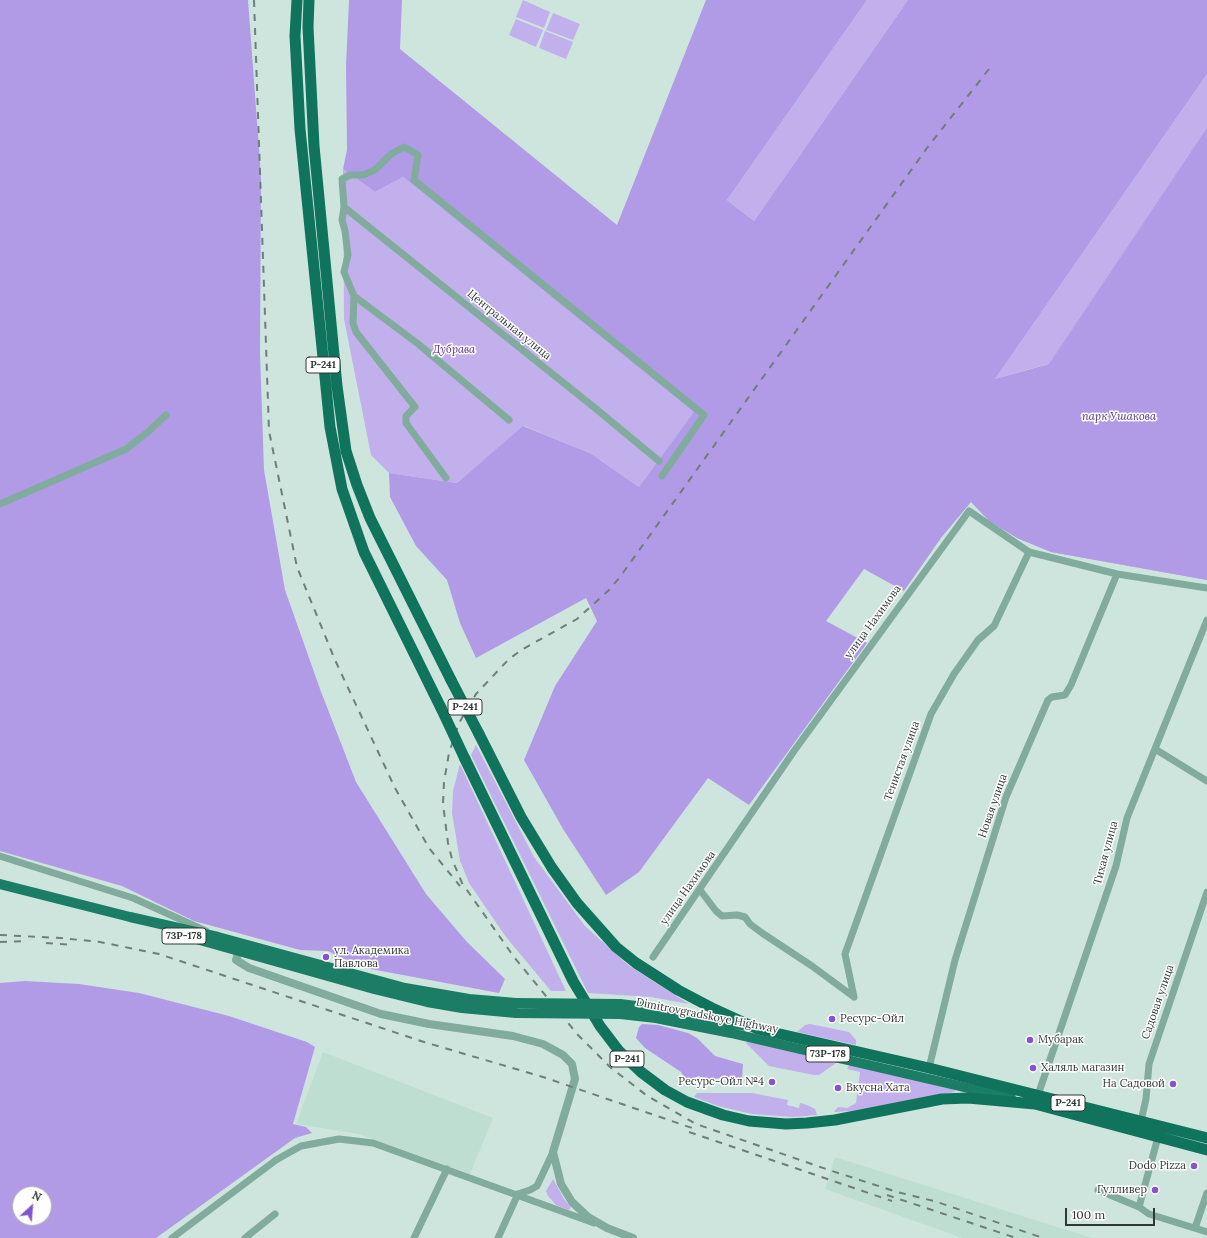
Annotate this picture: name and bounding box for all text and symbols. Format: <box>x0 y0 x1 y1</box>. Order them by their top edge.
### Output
street label: Центральная улица <box>464 287 554 363</box>
park label: Дубрава <box>433 343 475 357</box>
road number: Р-241 <box>306 357 340 373</box>
park label: парк Ушакова <box>1082 410 1156 424</box>
street label: улица Нахимова <box>842 583 904 661</box>
road number: Р-241 <box>448 699 482 715</box>
street label: Тенистая улица <box>881 719 923 803</box>
street label: Новая улица <box>976 772 1010 840</box>
street label: Тихая улица <box>1091 820 1121 886</box>
street label: улица Нахимова <box>658 848 718 928</box>
road number: 73Р-178 <box>162 928 206 944</box>
place label: ул. Академика Павлова <box>334 944 409 970</box>
marker: ул. Академика Павлова <box>321 952 331 962</box>
street label: Садовая улица <box>1139 963 1177 1041</box>
street label: Dimitrovgradskoye Highway <box>635 996 779 1036</box>
place label: Ресурс-Ойл <box>840 1012 904 1026</box>
marker: Ресурс-Ойл <box>827 1014 837 1024</box>
place label: Мубарак <box>1038 1033 1084 1047</box>
marker: Мубарак <box>1025 1035 1035 1045</box>
road number: 73Р-178 <box>806 1046 850 1062</box>
road number: Р-241 <box>610 1051 644 1067</box>
place label: Халяль магазин <box>1041 1061 1124 1075</box>
marker: Халяль магазин <box>1028 1063 1038 1073</box>
place label: Ресурс-Ойл №4 <box>678 1075 764 1089</box>
marker: Ресурс-Ойл №4 <box>767 1077 777 1087</box>
place label: На Садовой <box>1103 1077 1165 1091</box>
marker: На Садовой <box>1168 1079 1178 1089</box>
place label: Вкусна Хата <box>846 1081 910 1095</box>
marker: Вкусна Хата <box>833 1083 843 1093</box>
road number: Р-241 <box>1051 1095 1085 1111</box>
place label: Dodo Pizza <box>1129 1159 1186 1173</box>
marker: Dodo Pizza <box>1189 1161 1199 1171</box>
place label: Гулливер <box>1097 1183 1147 1197</box>
marker: Гулливер <box>1150 1185 1160 1195</box>
north arrow <box>12 1186 52 1226</box>
text: N <box>30 1188 44 1204</box>
scale bar <box>1067 1200 1157 1226</box>
text: 100 m <box>1072 1207 1105 1222</box>

